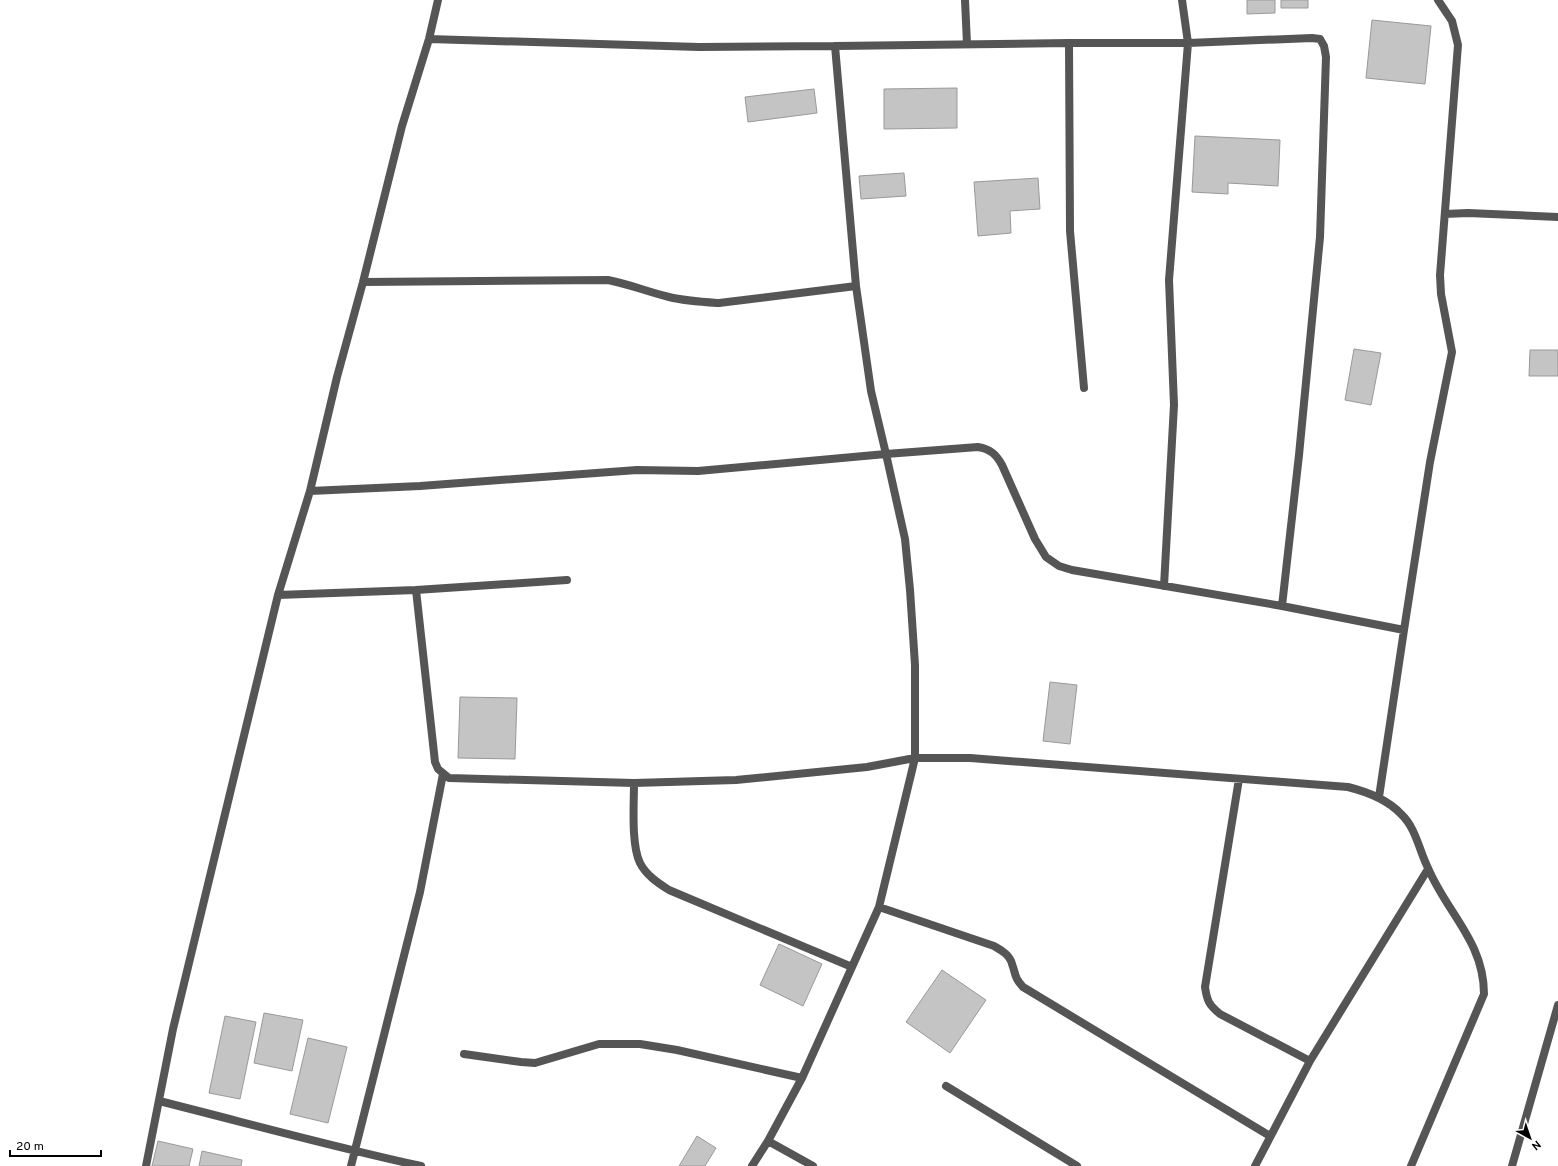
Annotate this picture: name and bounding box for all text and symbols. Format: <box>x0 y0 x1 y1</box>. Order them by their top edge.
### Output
north arrow <box>1510 1118 1550 1158</box>
scale bar <box>10 1132 101 1158</box>
text: N <box>1528 1137 1543 1153</box>
text: 20 m <box>16 1139 44 1155</box>

